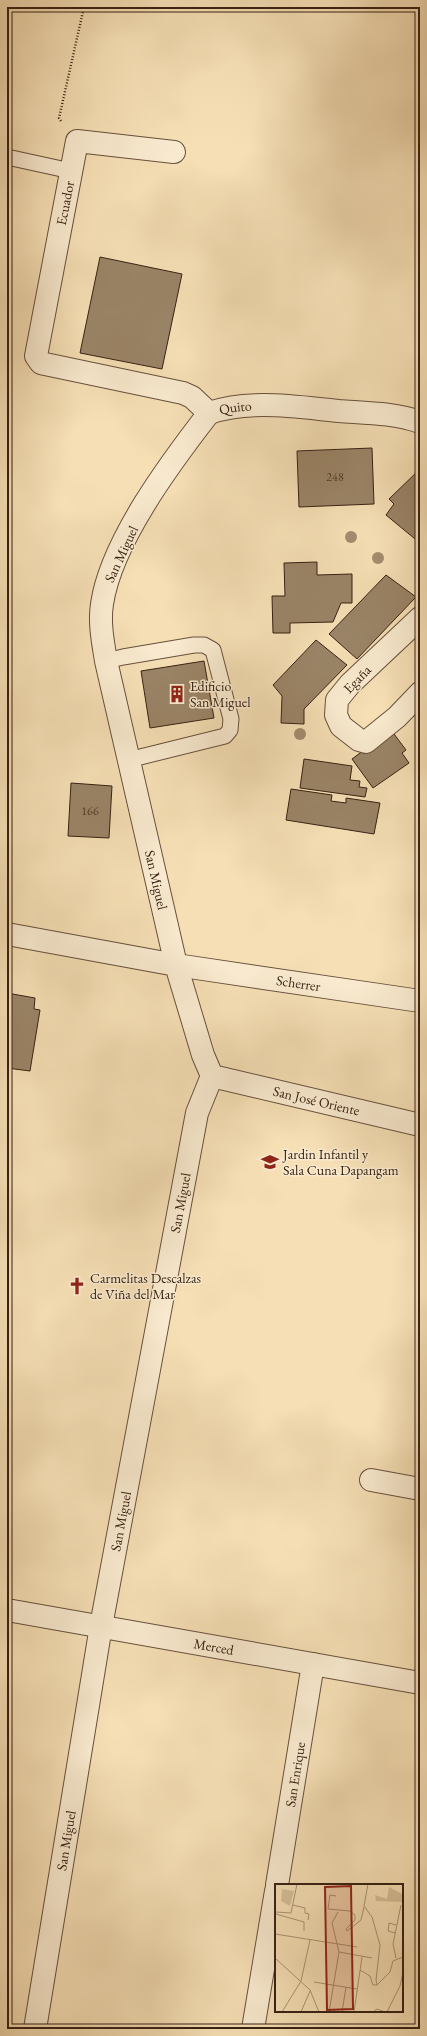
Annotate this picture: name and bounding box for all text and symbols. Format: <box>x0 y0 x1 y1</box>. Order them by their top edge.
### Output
street label: Ecuador <box>52 179 78 227</box>
street label: Quito <box>217 396 252 419</box>
house number: 248 <box>326 469 344 485</box>
street label: San Miguel <box>100 522 142 585</box>
street label: Egaña <box>339 661 375 697</box>
place label: Edificio San Miguel <box>190 677 251 711</box>
building icon: Edificio San Miguel <box>167 684 187 704</box>
house number: 166 <box>81 803 99 819</box>
street label: San Miguel <box>141 848 172 912</box>
street label: Scherrer <box>275 971 322 995</box>
street label: San José Oriente <box>271 1082 362 1120</box>
place label: Jardin Infantil y Sala Cuna Dapangam <box>282 1145 399 1179</box>
school or university icon: Jardin Infantil y Sala Cuna Dapangam <box>260 1152 280 1172</box>
street label: San Miguel <box>166 1171 195 1234</box>
place label: Carmelitas Descalzas de Viña del Mar <box>90 1269 201 1303</box>
church icon: Carmelitas Descalzas de Viña del Mar <box>67 1276 87 1296</box>
street label: San Miguel <box>106 1489 135 1553</box>
street label: Merced <box>192 1634 236 1659</box>
street label: San Enrique <box>281 1740 309 1808</box>
street label: San Miguel <box>52 1808 80 1872</box>
inset map <box>275 1884 403 2012</box>

